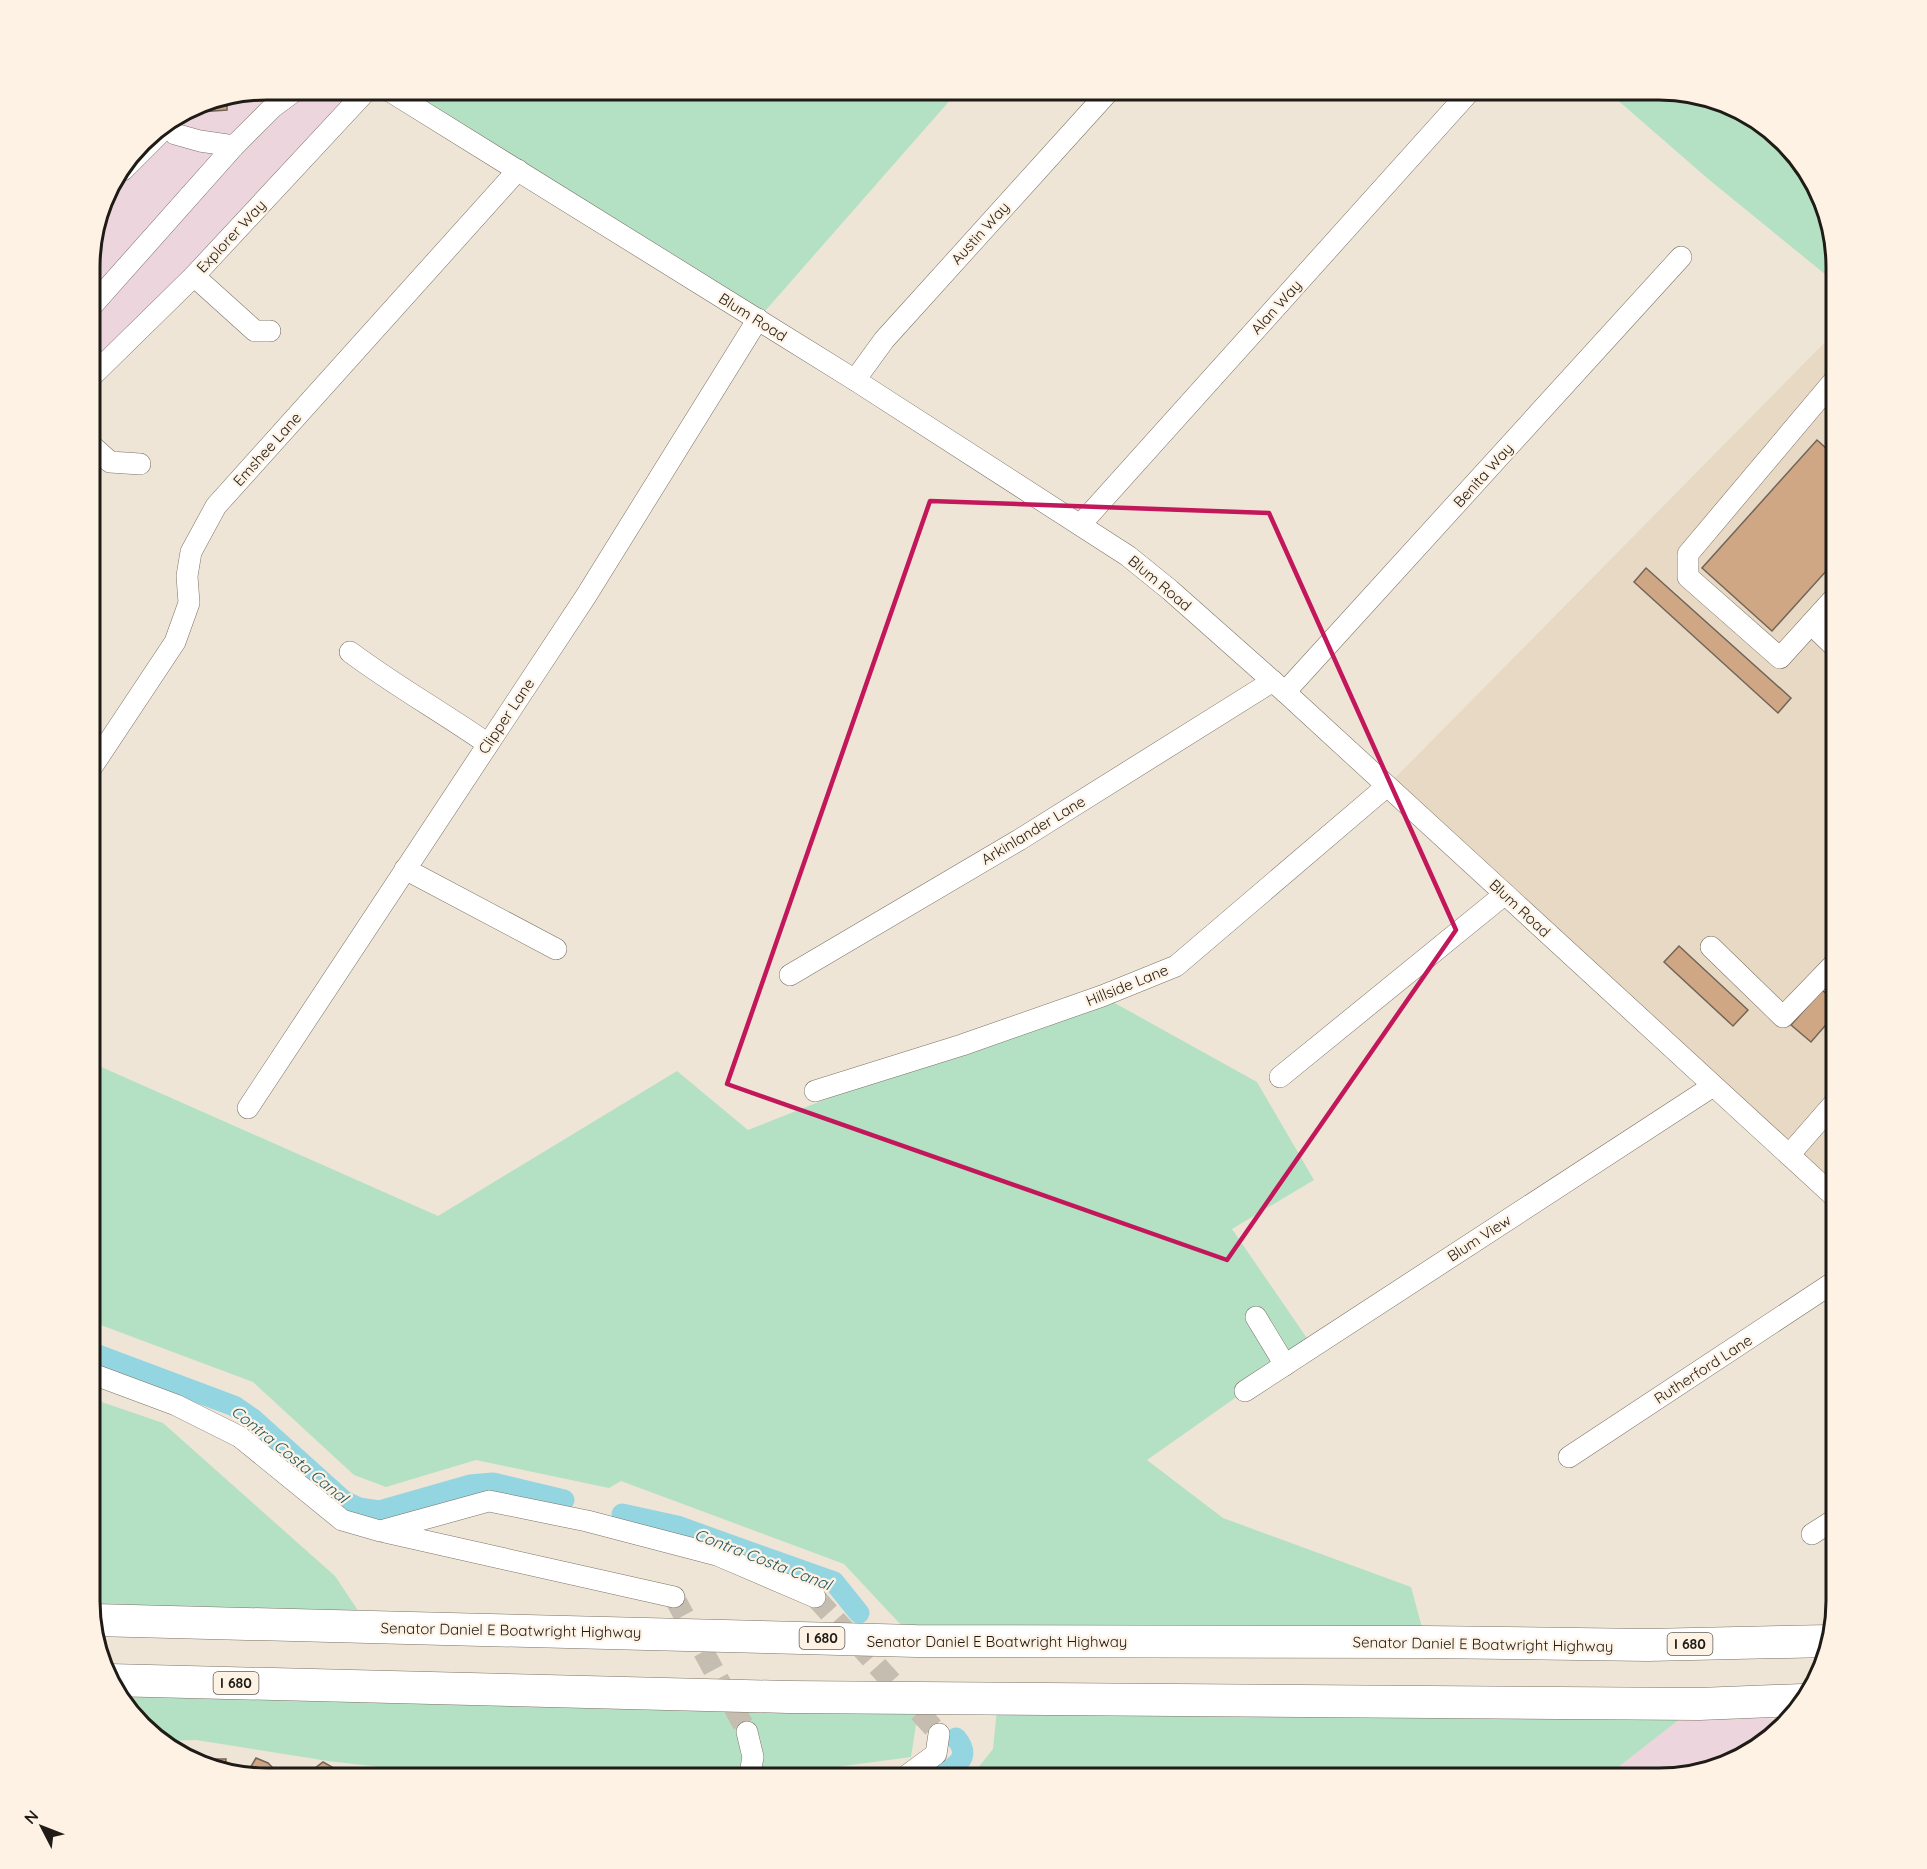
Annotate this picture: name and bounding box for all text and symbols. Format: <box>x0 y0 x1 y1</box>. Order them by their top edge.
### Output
street label: Explorer Way <box>192 196 270 276</box>
street label: Austin Way <box>947 198 1013 268</box>
street label: Alan Way <box>1247 276 1305 338</box>
street label: Blum Road <box>715 289 791 345</box>
street label: Emshee Lane <box>229 408 305 490</box>
street label: Benita Way <box>1449 439 1517 511</box>
street label: Blum Road <box>1125 551 1195 615</box>
street label: Clipper Lane <box>474 675 538 757</box>
street label: Arkinlander Lane <box>977 791 1089 869</box>
street label: Blum Road <box>1486 875 1554 941</box>
street label: Hillside Lane <box>1083 960 1171 1010</box>
street label: Blum View <box>1443 1210 1515 1266</box>
street label: Rutherford Lane <box>1650 1330 1756 1408</box>
water label: Contra Costa Canal <box>227 1401 354 1509</box>
water label: Contra Costa Canal <box>692 1524 836 1595</box>
street label: Senator Daniel E Boatwright Highway <box>380 1618 642 1642</box>
road number: I 680 <box>800 1627 844 1649</box>
street label: Senator Daniel E Boatwright Highway <box>867 1632 1127 1651</box>
street label: Senator Daniel E Boatwright Highway <box>1352 1632 1614 1656</box>
road number: I 680 <box>1668 1633 1712 1655</box>
road number: I 680 <box>214 1672 258 1694</box>
north arrow <box>12 1797 72 1857</box>
text: N <box>19 1806 42 1828</box>

